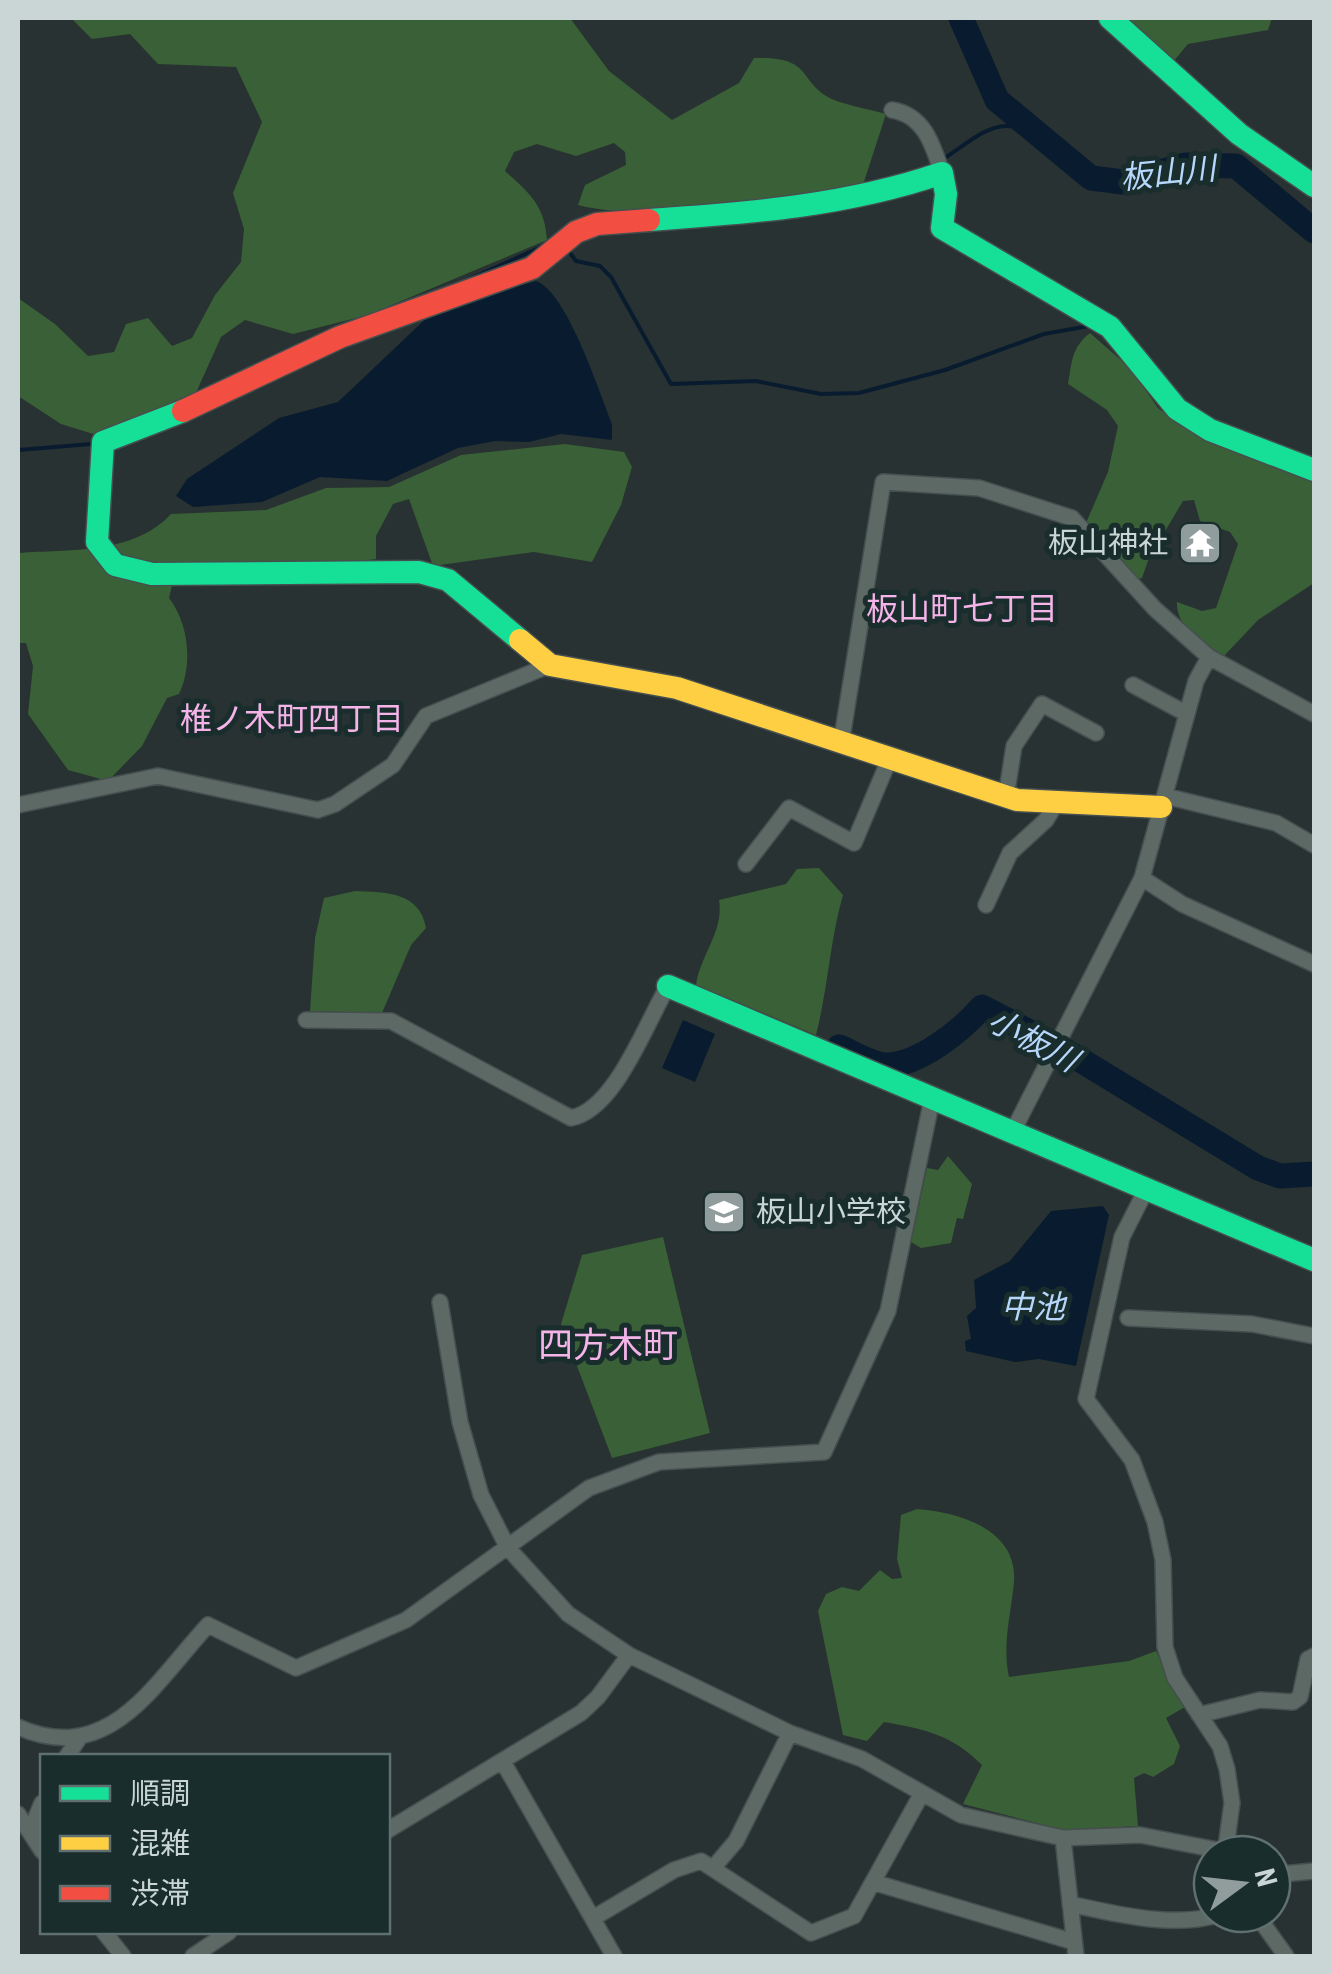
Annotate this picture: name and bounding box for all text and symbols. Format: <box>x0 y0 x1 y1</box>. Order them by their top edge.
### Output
water label: 板山川 <box>1118 149 1221 197</box>
temple icon: 板山神社 <box>1177 520 1223 566</box>
place label: 板山神社 <box>1048 525 1168 560</box>
district label: 板山町七丁目 <box>866 590 1058 628</box>
district label: 椎ノ木町四丁目 <box>180 700 404 738</box>
water label: 小板川 <box>982 1001 1087 1081</box>
school or university icon: 板山小学校 <box>701 1189 747 1235</box>
place label: 板山小学校 <box>756 1194 906 1229</box>
water label: 中池 <box>1001 1288 1068 1326</box>
district label: 四方木町 <box>538 1325 678 1366</box>
legend <box>40 1754 390 1934</box>
text: 順調 <box>130 1776 190 1811</box>
text: 混雑 <box>130 1826 190 1861</box>
north arrow <box>1192 1834 1292 1934</box>
text: N <box>1248 1865 1284 1890</box>
text: 渋滞 <box>130 1876 190 1911</box>

